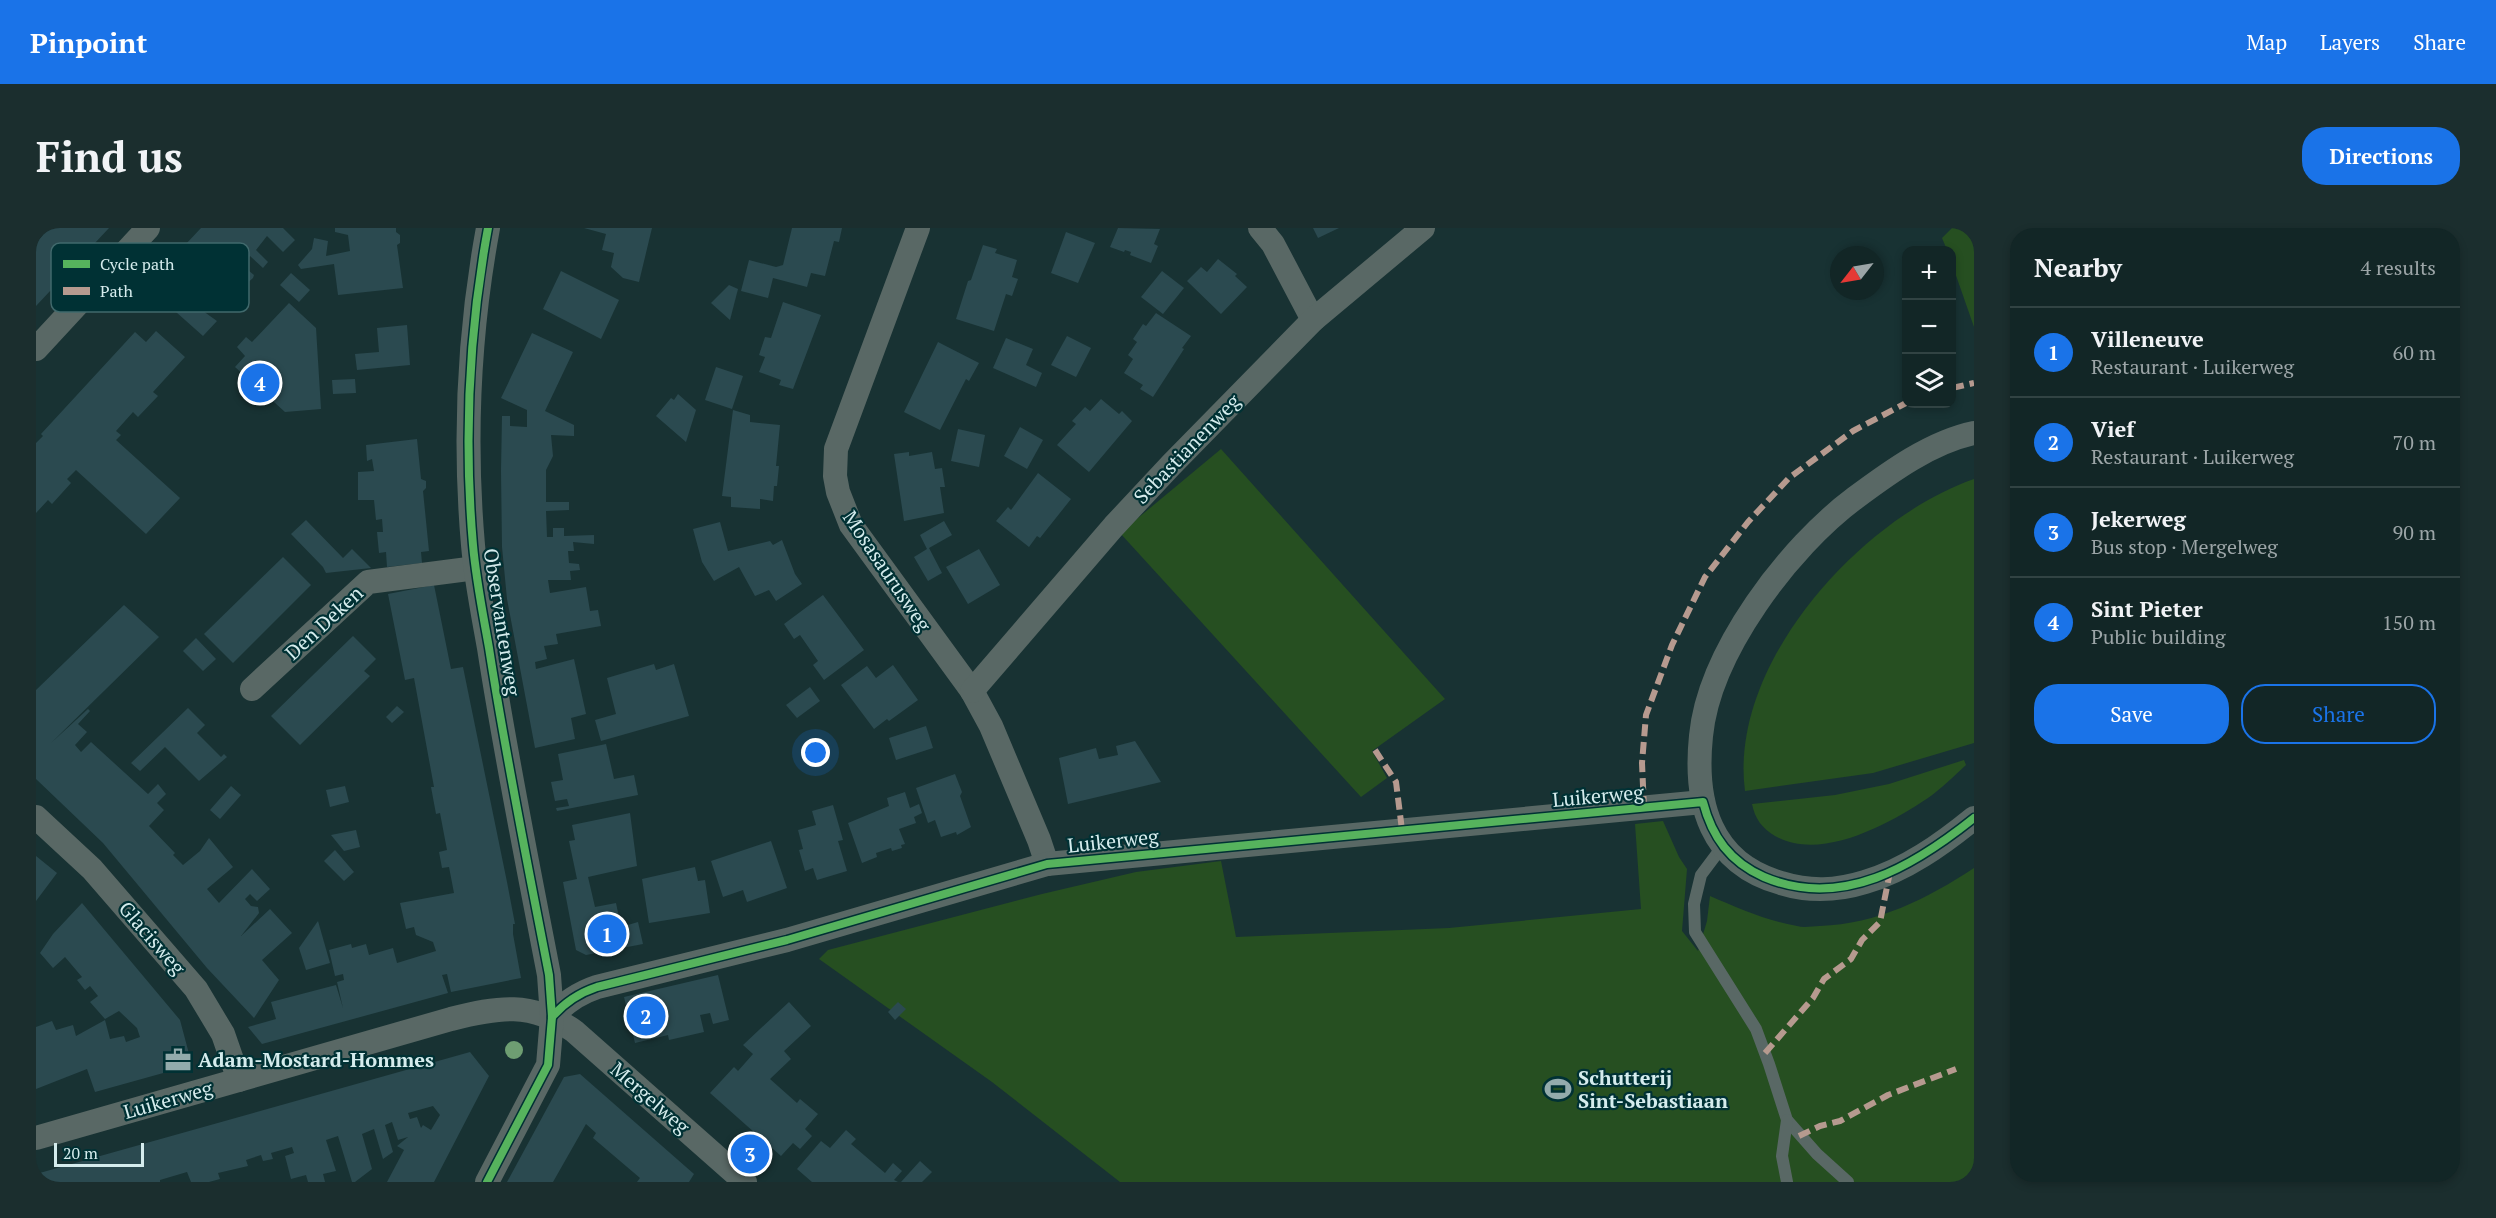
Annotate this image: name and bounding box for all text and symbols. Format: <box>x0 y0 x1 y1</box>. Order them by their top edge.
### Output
text: Pinpoint <box>30 24 147 61</box>
text: Map <box>2246 28 2287 56</box>
text: Layers <box>2320 28 2380 56</box>
text: Share <box>2413 28 2466 56</box>
button: Directions <box>2302 127 2460 185</box>
text: Find us <box>36 128 183 184</box>
legend <box>51 243 249 312</box>
north arrow <box>1830 246 1884 300</box>
map controls <box>1902 246 1956 408</box>
button: + <box>1902 246 1956 300</box>
text: Nearby <box>2034 250 2122 284</box>
text: Cycle path <box>100 253 175 275</box>
text: 4 results <box>2361 254 2436 281</box>
text: Path <box>100 280 134 302</box>
button: − <box>1902 300 1956 354</box>
text: Villeneuve <box>2091 324 2204 353</box>
text: 1 <box>2048 339 2059 366</box>
text: 60 m <box>2393 339 2436 366</box>
text: Restaurant · Luikerweg <box>2091 353 2294 380</box>
button: layers <box>1902 354 1956 408</box>
pin: 4 <box>240 360 280 406</box>
street label: Sebastianenweg <box>1127 388 1246 509</box>
text: Vief <box>2091 414 2134 443</box>
text: 2 <box>2048 429 2059 456</box>
text: 70 m <box>2393 429 2436 456</box>
text: Restaurant · Luikerweg <box>2091 443 2294 470</box>
text: Jekerweg <box>2091 504 2186 533</box>
street label: Mosasaurusweg <box>837 505 938 637</box>
text: 3 <box>2048 519 2059 546</box>
text: 90 m <box>2393 519 2436 546</box>
text: Bus stop · Mergelweg <box>2091 533 2278 560</box>
street label: Observantenweg <box>478 546 528 698</box>
street label: Den Deken <box>279 580 368 666</box>
text: Sint Pieter <box>2091 594 2203 623</box>
text: 4 <box>2048 609 2059 636</box>
text: 150 m <box>2382 609 2436 636</box>
text: Public building <box>2091 623 2225 650</box>
button: Save <box>2034 684 2229 744</box>
button: Share <box>2241 684 2436 744</box>
your location <box>801 738 830 767</box>
street label: Luikerweg <box>1551 778 1645 813</box>
street label: Luikerweg <box>1066 822 1160 859</box>
street label: Glacisweg <box>113 895 192 980</box>
pin: 1 <box>588 912 626 956</box>
pin: 2 <box>626 994 666 1038</box>
office icon: Adam-Mostard-Hommes <box>163 1045 193 1075</box>
place label: Adam-Mostard-Hommes <box>198 1046 434 1073</box>
street label: Mergelweg <box>605 1056 696 1140</box>
place label: Schutterij Sint-Sebastiaan <box>1578 1064 1728 1114</box>
street label: Luikerweg <box>120 1074 216 1125</box>
sports icon: Schutterij Sint-Sebastiaan <box>1543 1074 1573 1104</box>
pin: 3 <box>730 1132 770 1176</box>
scale bar <box>54 1140 144 1168</box>
text: 20 m <box>63 1142 98 1164</box>

